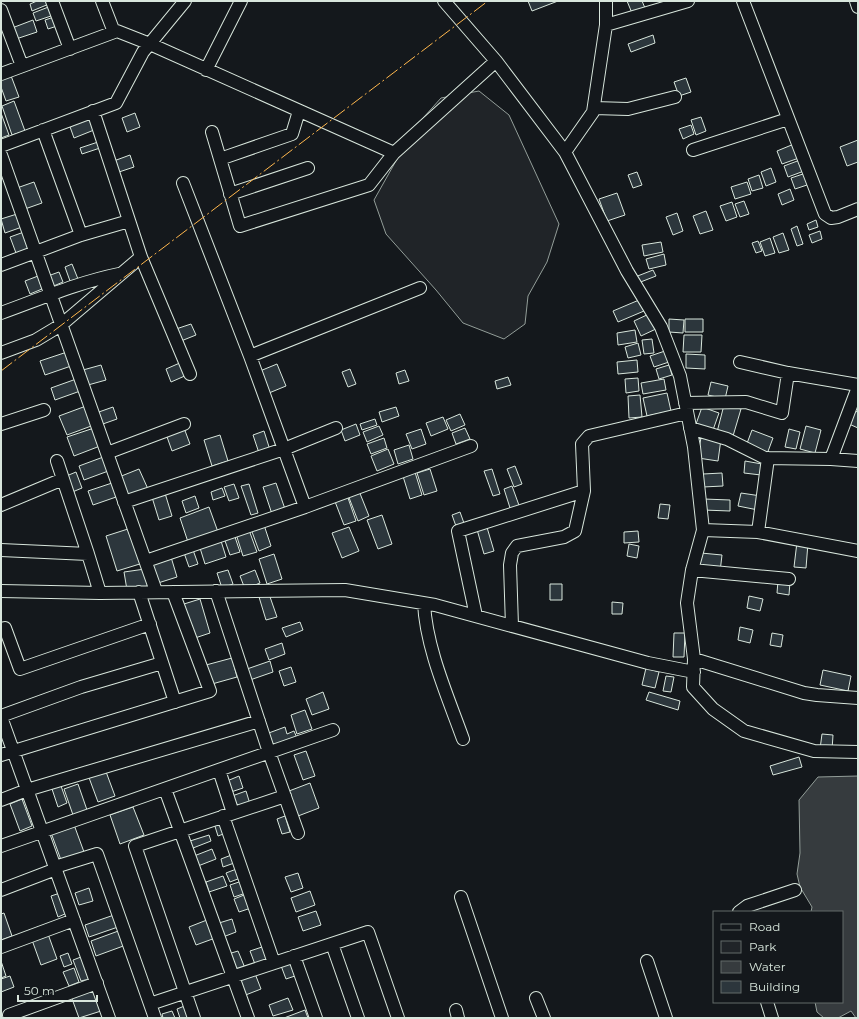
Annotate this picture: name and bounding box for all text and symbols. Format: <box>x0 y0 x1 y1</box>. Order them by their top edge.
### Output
legend <box>713 911 843 1003</box>
text: Road <box>749 919 780 934</box>
text: Park <box>749 939 777 954</box>
text: Water <box>749 959 786 974</box>
scale bar <box>18 977 97 1003</box>
text: Building <box>749 979 800 994</box>
text: 50 m <box>24 983 55 998</box>

